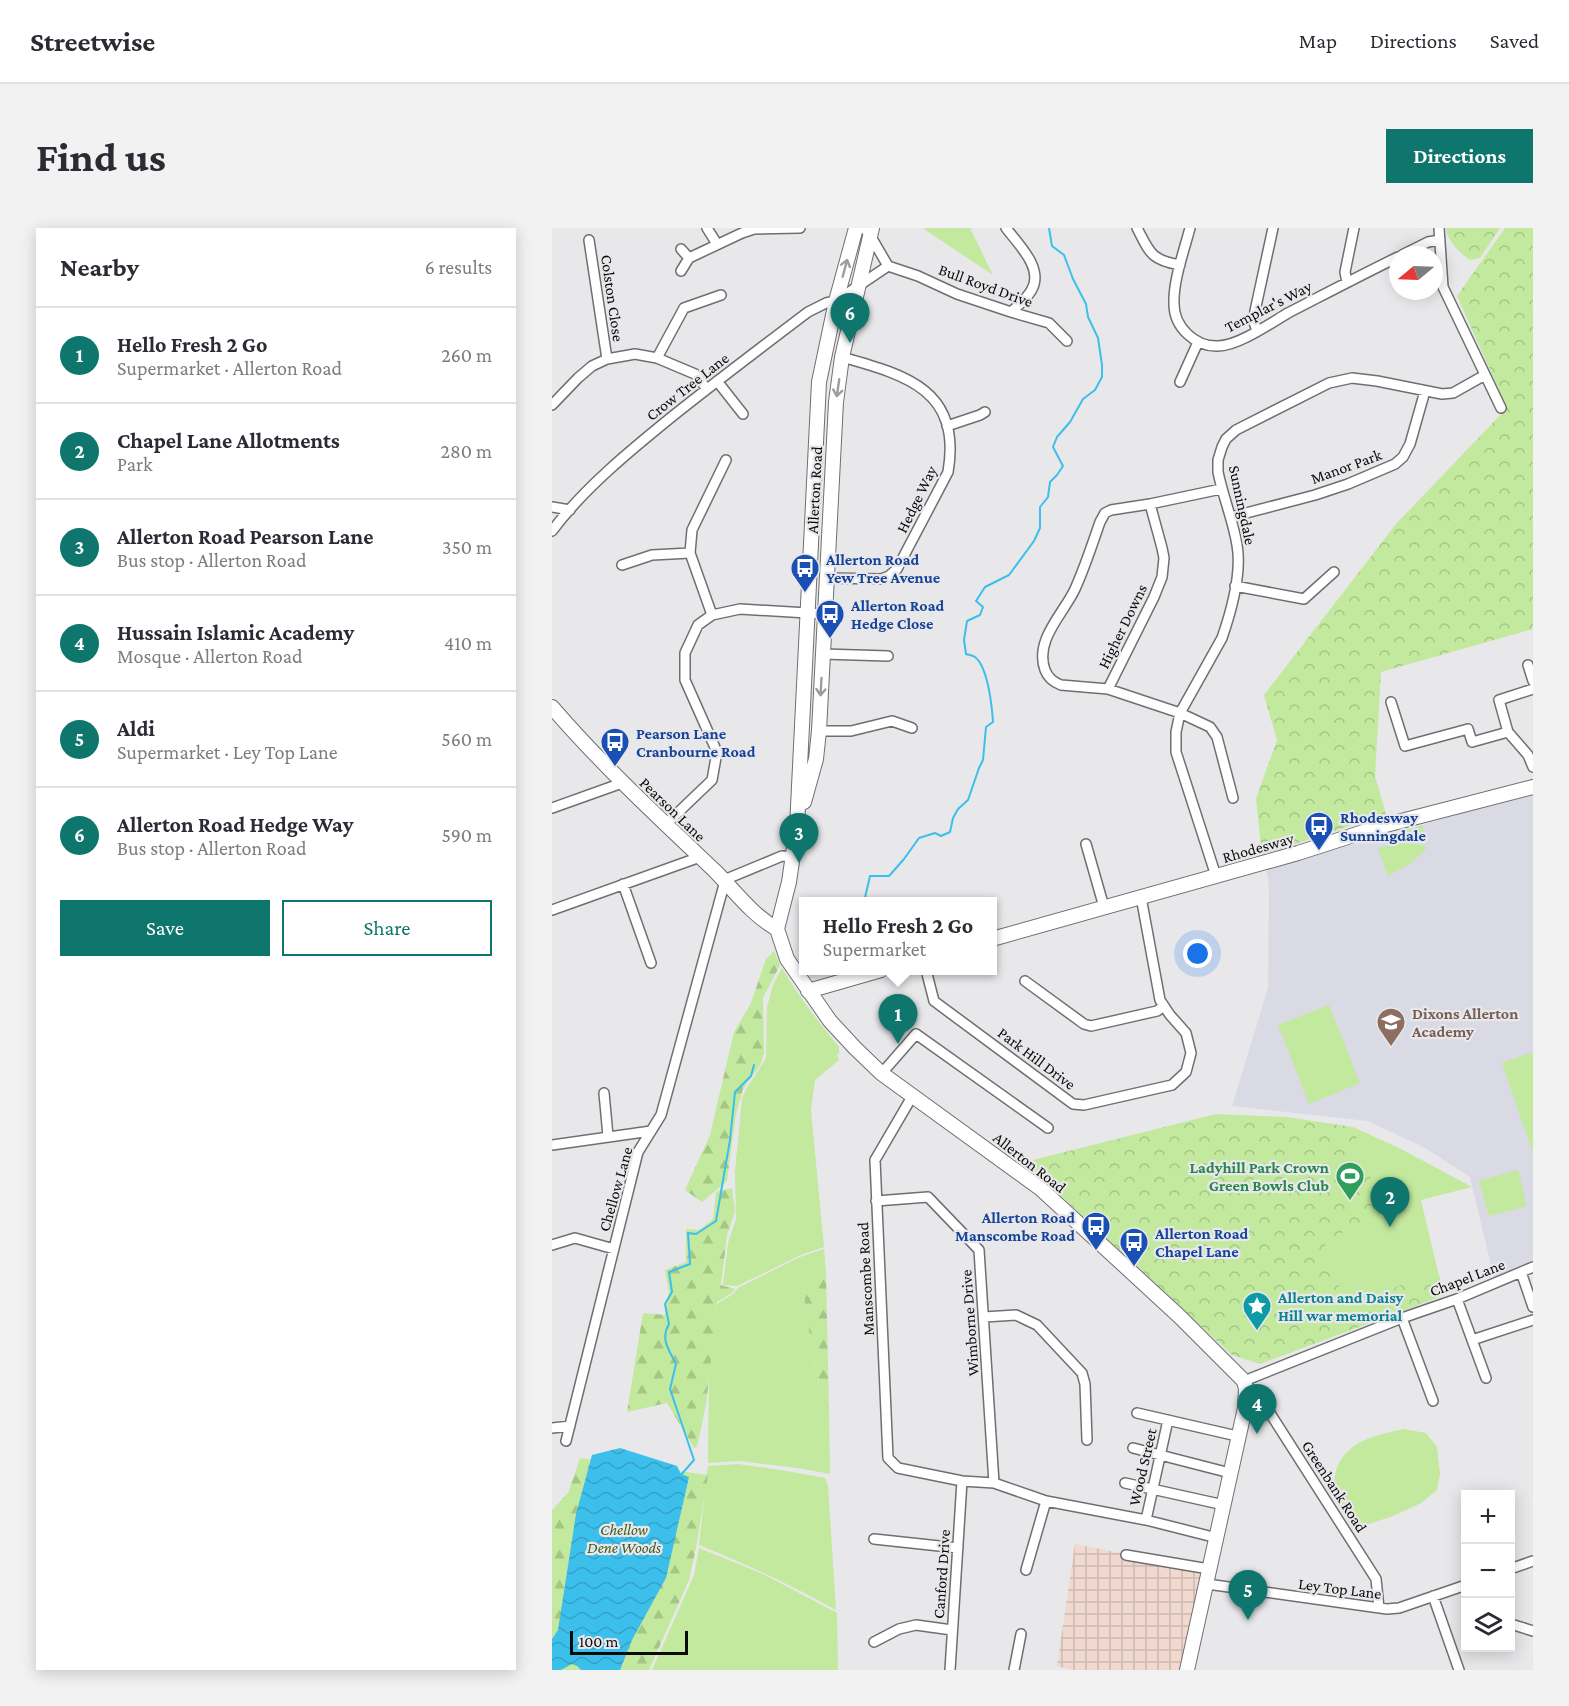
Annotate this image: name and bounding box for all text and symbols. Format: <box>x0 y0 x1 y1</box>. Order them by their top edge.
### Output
text: Streetwise <box>30 26 155 57</box>
text: Map <box>1299 29 1337 53</box>
text: Directions <box>1370 29 1457 53</box>
text: Saved <box>1490 29 1539 53</box>
button: Directions <box>1386 129 1533 183</box>
text: Find us <box>36 133 166 180</box>
north arrow <box>1389 246 1443 300</box>
text: Nearby <box>60 253 139 282</box>
street label: Colston Close <box>598 254 627 343</box>
text: 6 results <box>425 256 492 278</box>
one-way arrow <box>840 259 851 278</box>
street label: Bull Royd Drive <box>936 261 1035 311</box>
street label: Templar's Way <box>1222 277 1316 337</box>
pin: 6 <box>830 294 870 343</box>
text: Hello Fresh 2 Go <box>117 332 267 357</box>
text: 1 <box>76 344 83 366</box>
text: 260 m <box>441 344 492 366</box>
street label: Crow Tree Lane <box>643 349 732 424</box>
text: Supermarket · Allerton Road <box>117 357 342 379</box>
one-way arrow <box>832 377 843 397</box>
text: Chapel Lane Allotments <box>117 428 340 453</box>
text: 2 <box>74 440 85 462</box>
text: 280 m <box>441 440 492 462</box>
street label: Allerton Road <box>804 445 825 534</box>
street label: Manor Park <box>1308 446 1384 487</box>
text: Park <box>117 453 153 475</box>
street label: Hedge Way <box>893 462 941 536</box>
street label: Sunningdale <box>1225 464 1259 547</box>
text: Allerton Road Pearson Lane <box>117 524 373 549</box>
text: 3 <box>75 536 84 558</box>
text: 350 m <box>442 536 492 558</box>
text: Bus stop · Allerton Road <box>117 549 306 571</box>
place label: Allerton Road Yew Tree Avenue <box>825 551 941 586</box>
bus stop icon: Allerton Road Yew Tree Avenue <box>789 552 821 594</box>
street label: Higher Downs <box>1095 581 1151 672</box>
place label: Allerton Road Hedge Close <box>850 597 944 632</box>
bus stop icon: Allerton Road Hedge Close <box>814 598 846 640</box>
text: Hussain Islamic Academy <box>117 620 354 645</box>
text: 4 <box>74 632 85 654</box>
text: 410 m <box>444 632 492 654</box>
text: Mosque · Allerton Road <box>117 645 303 667</box>
one-way arrow <box>816 677 827 697</box>
text: Aldi <box>117 716 155 741</box>
place label: Pearson Lane Cranbourne Road <box>636 725 756 760</box>
bus stop icon: Pearson Lane Cranbourne Road <box>599 726 631 768</box>
text: 5 <box>75 728 84 750</box>
text: 560 m <box>441 728 492 750</box>
text: Supermarket · Ley Top Lane <box>117 741 338 763</box>
street label: Pearson Lane <box>636 774 709 845</box>
place label: Rhodesway Sunningdale <box>1340 809 1426 844</box>
bus stop icon: Rhodesway Sunningdale <box>1303 810 1335 852</box>
text: Allerton Road Hedge Way <box>117 812 353 837</box>
pin: 3 <box>780 814 818 863</box>
text: 6 <box>74 824 85 846</box>
text: 590 m <box>442 824 492 846</box>
street label: Rhodesway <box>1221 829 1297 867</box>
text: Bus stop · Allerton Road <box>117 837 306 859</box>
popup <box>799 897 997 975</box>
button: Save <box>60 900 270 956</box>
button: Share <box>282 900 492 956</box>
text: Hello Fresh 2 Go <box>823 913 973 938</box>
text: Supermarket <box>823 938 926 960</box>
your location <box>1183 939 1212 968</box>
pin: 1 <box>878 994 918 1044</box>
place label: Dixons Allerton Academy <box>1411 1005 1518 1040</box>
school or university icon: Dixons Allerton Academy <box>1375 1006 1407 1048</box>
street label: Park Hill Drive <box>995 1024 1079 1093</box>
street label: Allerton Road <box>990 1129 1070 1196</box>
street label: Chellow Lane <box>595 1145 636 1233</box>
place label: Ladyhill Park Crown Green Bowls Club <box>1189 1159 1329 1194</box>
sports icon: Ladyhill Park Crown Green Bowls Club <box>1334 1160 1366 1202</box>
pin: 2 <box>1370 1178 1410 1227</box>
place label: Allerton Road Manscombe Road <box>955 1209 1075 1244</box>
bus stop icon: Allerton Road Manscombe Road <box>1080 1210 1112 1252</box>
street label: Manscombe Road <box>854 1221 877 1336</box>
place label: Allerton Road Chapel Lane <box>1154 1225 1248 1260</box>
bus stop icon: Allerton Road Chapel Lane <box>1118 1226 1150 1268</box>
street label: Chapel Lane <box>1427 1255 1507 1301</box>
street label: Wimborne Drive <box>957 1269 982 1377</box>
place label: Allerton and Daisy Hill war memorial <box>1277 1289 1404 1324</box>
place icon: Allerton and Daisy Hill war memorial <box>1241 1290 1273 1332</box>
pin: 4 <box>1238 1384 1276 1434</box>
street label: Wood Street <box>1125 1426 1160 1507</box>
street label: Greenbank Road <box>1299 1437 1371 1536</box>
map controls <box>1461 1490 1515 1652</box>
button: + <box>1461 1490 1515 1544</box>
park label: Chellow Dene Woods <box>587 1521 661 1556</box>
street label: Canford Drive <box>930 1529 953 1619</box>
button: − <box>1461 1544 1515 1598</box>
pin: 5 <box>1228 1570 1268 1620</box>
street label: Ley Top Lane <box>1297 1575 1383 1603</box>
button: layers <box>1461 1598 1515 1652</box>
scale bar <box>570 1628 688 1656</box>
text: 100 m <box>579 1633 618 1650</box>

